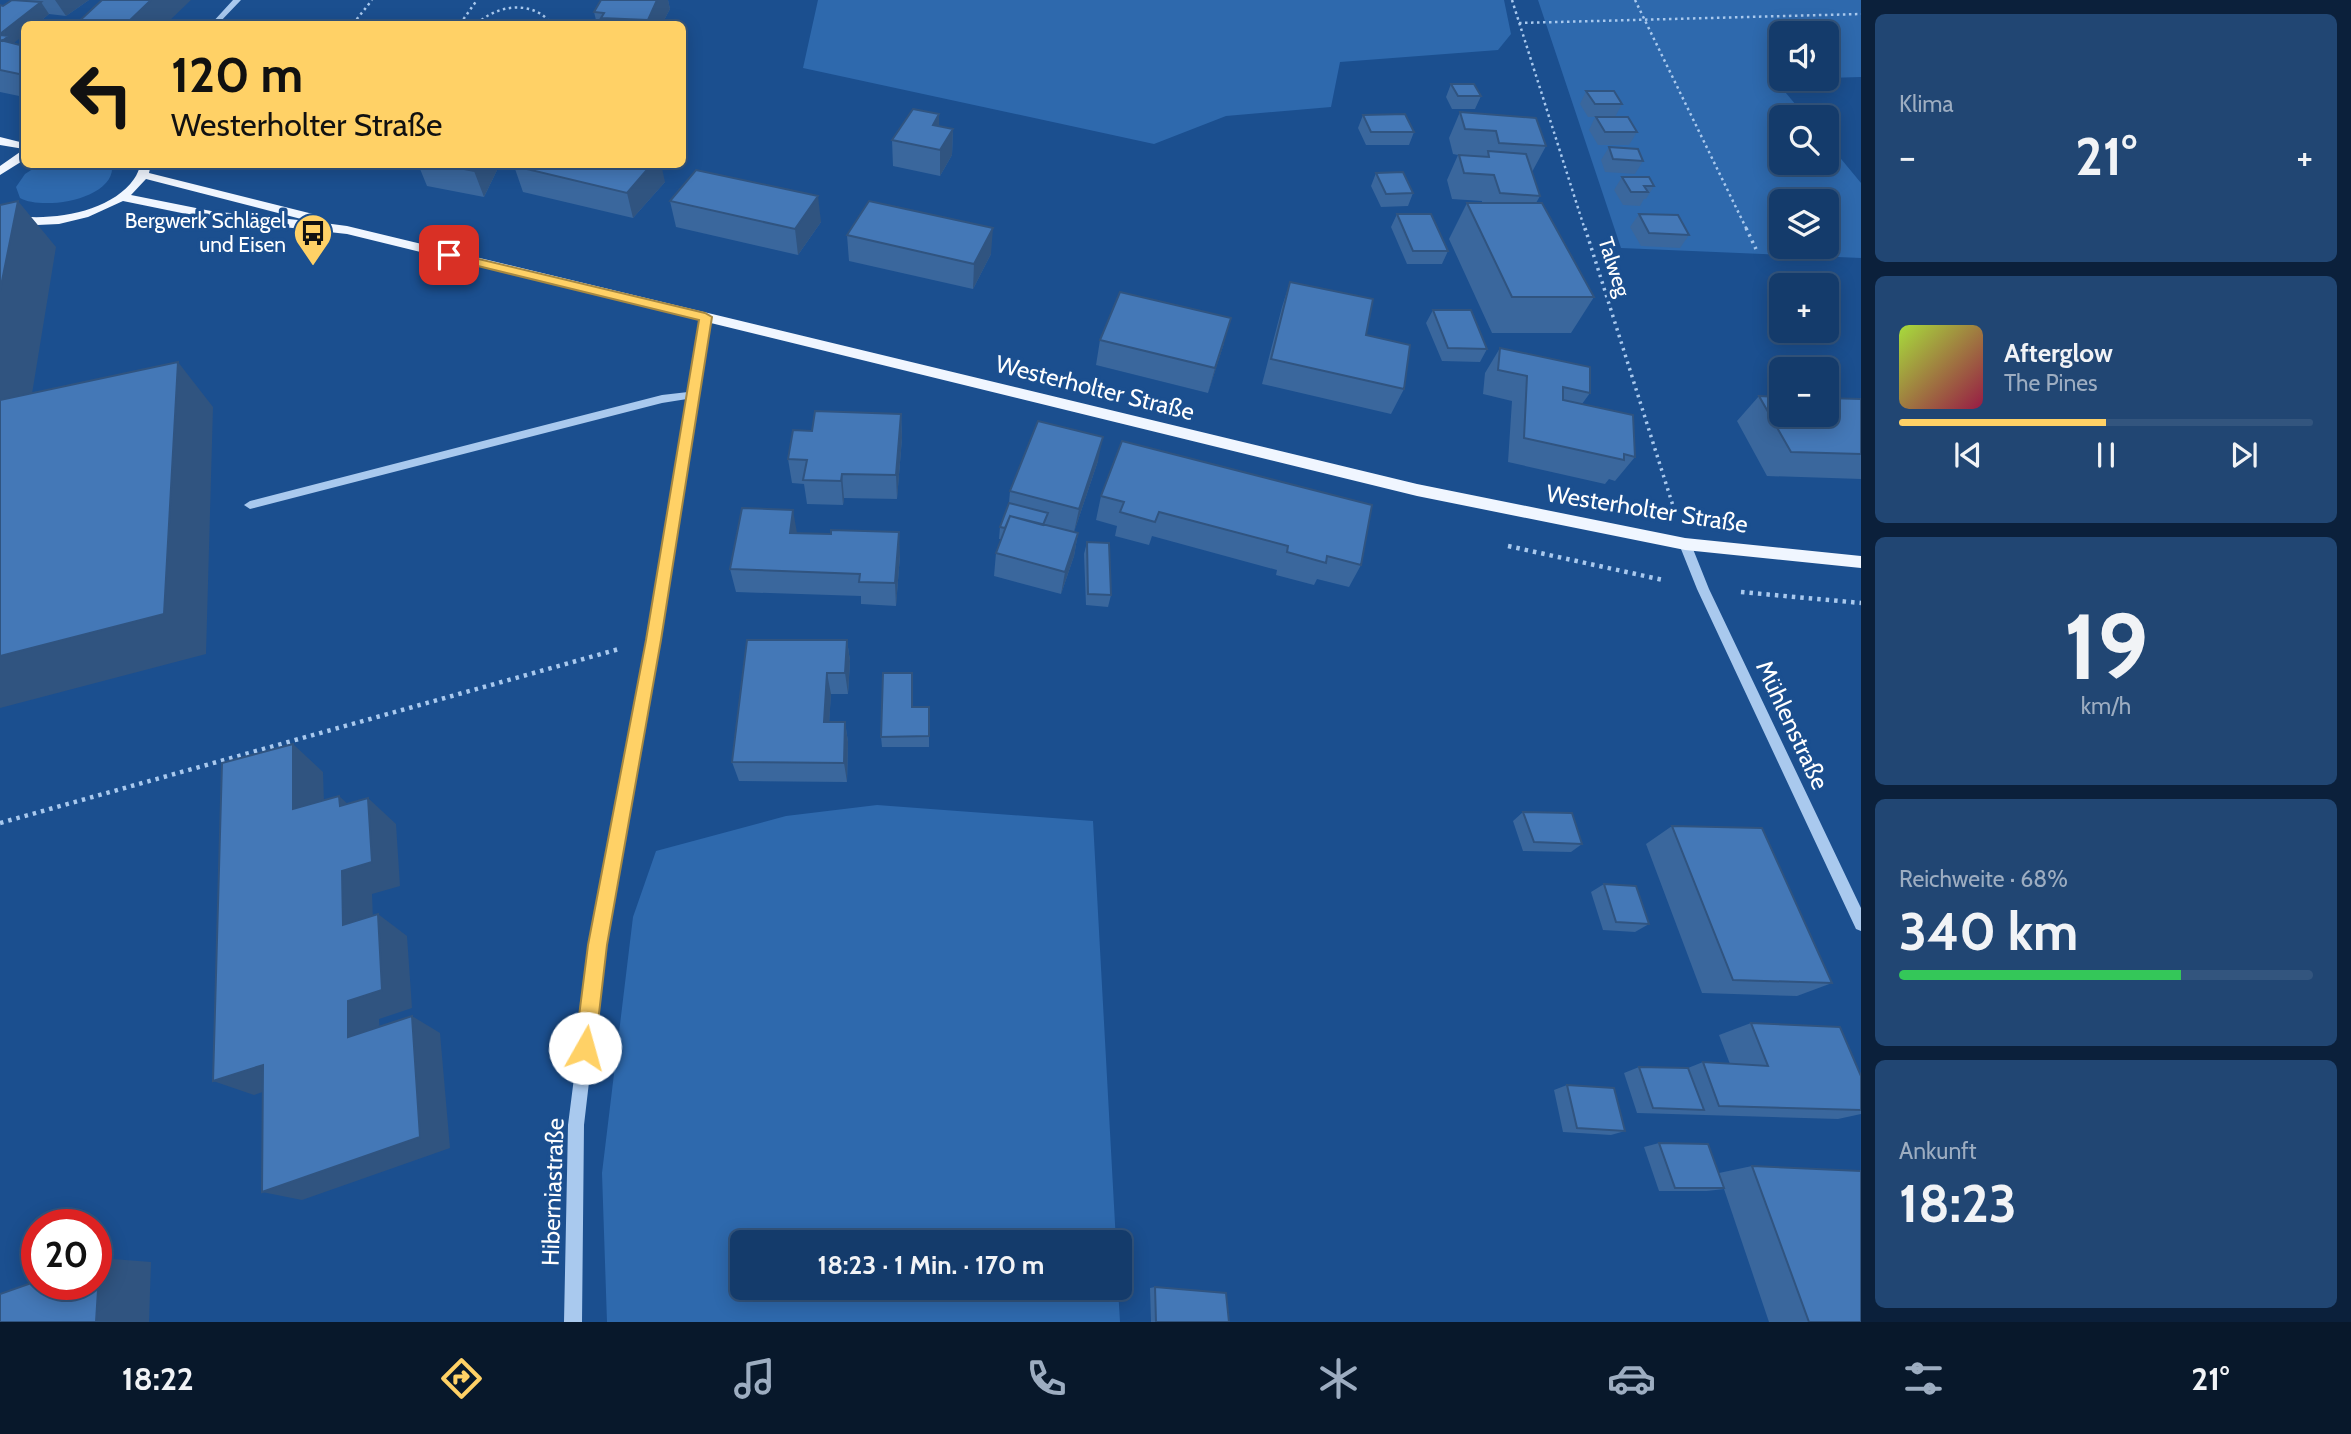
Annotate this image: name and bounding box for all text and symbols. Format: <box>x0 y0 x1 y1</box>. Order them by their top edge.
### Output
map controls <box>1769 21 1839 427</box>
button: sound <box>1769 21 1839 91</box>
text: 120 m <box>171 45 303 104</box>
icon: left <box>56 49 147 140</box>
text: Klima <box>1899 90 1954 118</box>
text: Westerholter Straße <box>171 105 442 144</box>
button: search <box>1769 105 1839 175</box>
text: 21° <box>2075 125 2137 188</box>
text: − <box>1899 133 1916 180</box>
text: + <box>2296 133 2313 180</box>
button: layers <box>1769 189 1839 259</box>
place label: Bergwerk Schlägel und Eisen <box>125 208 286 257</box>
bus stop icon: Bergwerk Schlägel und Eisen <box>292 212 334 267</box>
pin <box>419 225 479 285</box>
street label: Talweg <box>1593 234 1636 300</box>
icon: arrive <box>430 236 468 274</box>
button: + <box>1769 273 1839 343</box>
text: Afterglow <box>2004 337 2113 369</box>
street label: Westerholter Straße <box>993 349 1197 426</box>
button: − <box>1769 357 1839 427</box>
text: The Pines <box>2004 369 2098 397</box>
icon: previous <box>1949 436 1987 474</box>
icon: pause <box>2087 436 2125 474</box>
icon: next <box>2225 436 2263 474</box>
street label: Westerholter Straße <box>1544 478 1750 539</box>
text: 19 <box>2064 591 2148 702</box>
street label: Mühlenstraße <box>1750 656 1835 794</box>
text: km/h <box>2081 692 2131 720</box>
text: Reichweite · 68% <box>1899 865 2068 893</box>
text: 340 km <box>1899 900 2078 963</box>
position arrow <box>548 1011 622 1085</box>
street label: Hiberniastraße <box>535 1118 570 1266</box>
text: Ankunft <box>1899 1137 1977 1165</box>
text: 18:23 <box>1899 1172 2017 1235</box>
speed limit sign: 20 <box>21 1209 112 1300</box>
text: 18:23 · 1 Min. · 170 m <box>818 1249 1044 1281</box>
icon: directions <box>437 1354 486 1403</box>
icon: music <box>730 1354 779 1403</box>
icon: phone <box>1022 1354 1071 1403</box>
icon: climate <box>1314 1354 1363 1403</box>
icon: car <box>1607 1354 1656 1403</box>
icon: filters <box>1899 1354 1948 1403</box>
text: 18:22 <box>122 1359 194 1398</box>
text: 21° <box>2191 1359 2229 1398</box>

